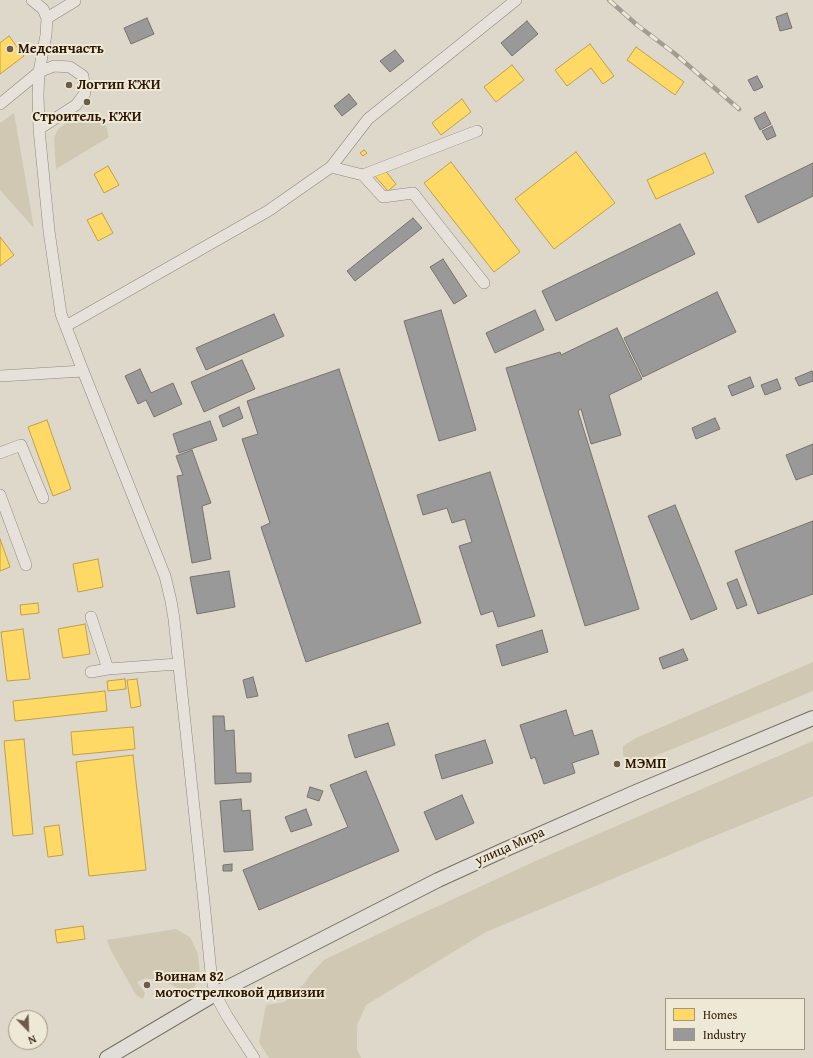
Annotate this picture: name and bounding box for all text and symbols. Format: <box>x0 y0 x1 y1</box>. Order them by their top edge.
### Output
place label: Медсанчасть <box>18 41 104 57</box>
marker: Медсанчасть <box>5 44 15 54</box>
place label: Логтип КЖИ <box>77 77 161 93</box>
marker: Логтип КЖИ <box>64 80 74 90</box>
marker: Строитель, КЖИ <box>82 97 92 107</box>
place label: Строитель, КЖИ <box>32 109 142 125</box>
place label: МЭМП <box>625 756 666 772</box>
marker: МЭМП <box>612 759 622 769</box>
street label: улица Мира <box>473 824 547 870</box>
place label: Воинам 82 мотострелковой дивизии <box>155 969 325 1002</box>
marker: Воинам 82 мотострелковой дивизии <box>142 980 152 990</box>
legend <box>665 998 805 1050</box>
text: Homes <box>703 1006 737 1023</box>
north arrow <box>8 1010 48 1050</box>
text: Industry <box>703 1026 746 1043</box>
text: N <box>26 1031 39 1049</box>

